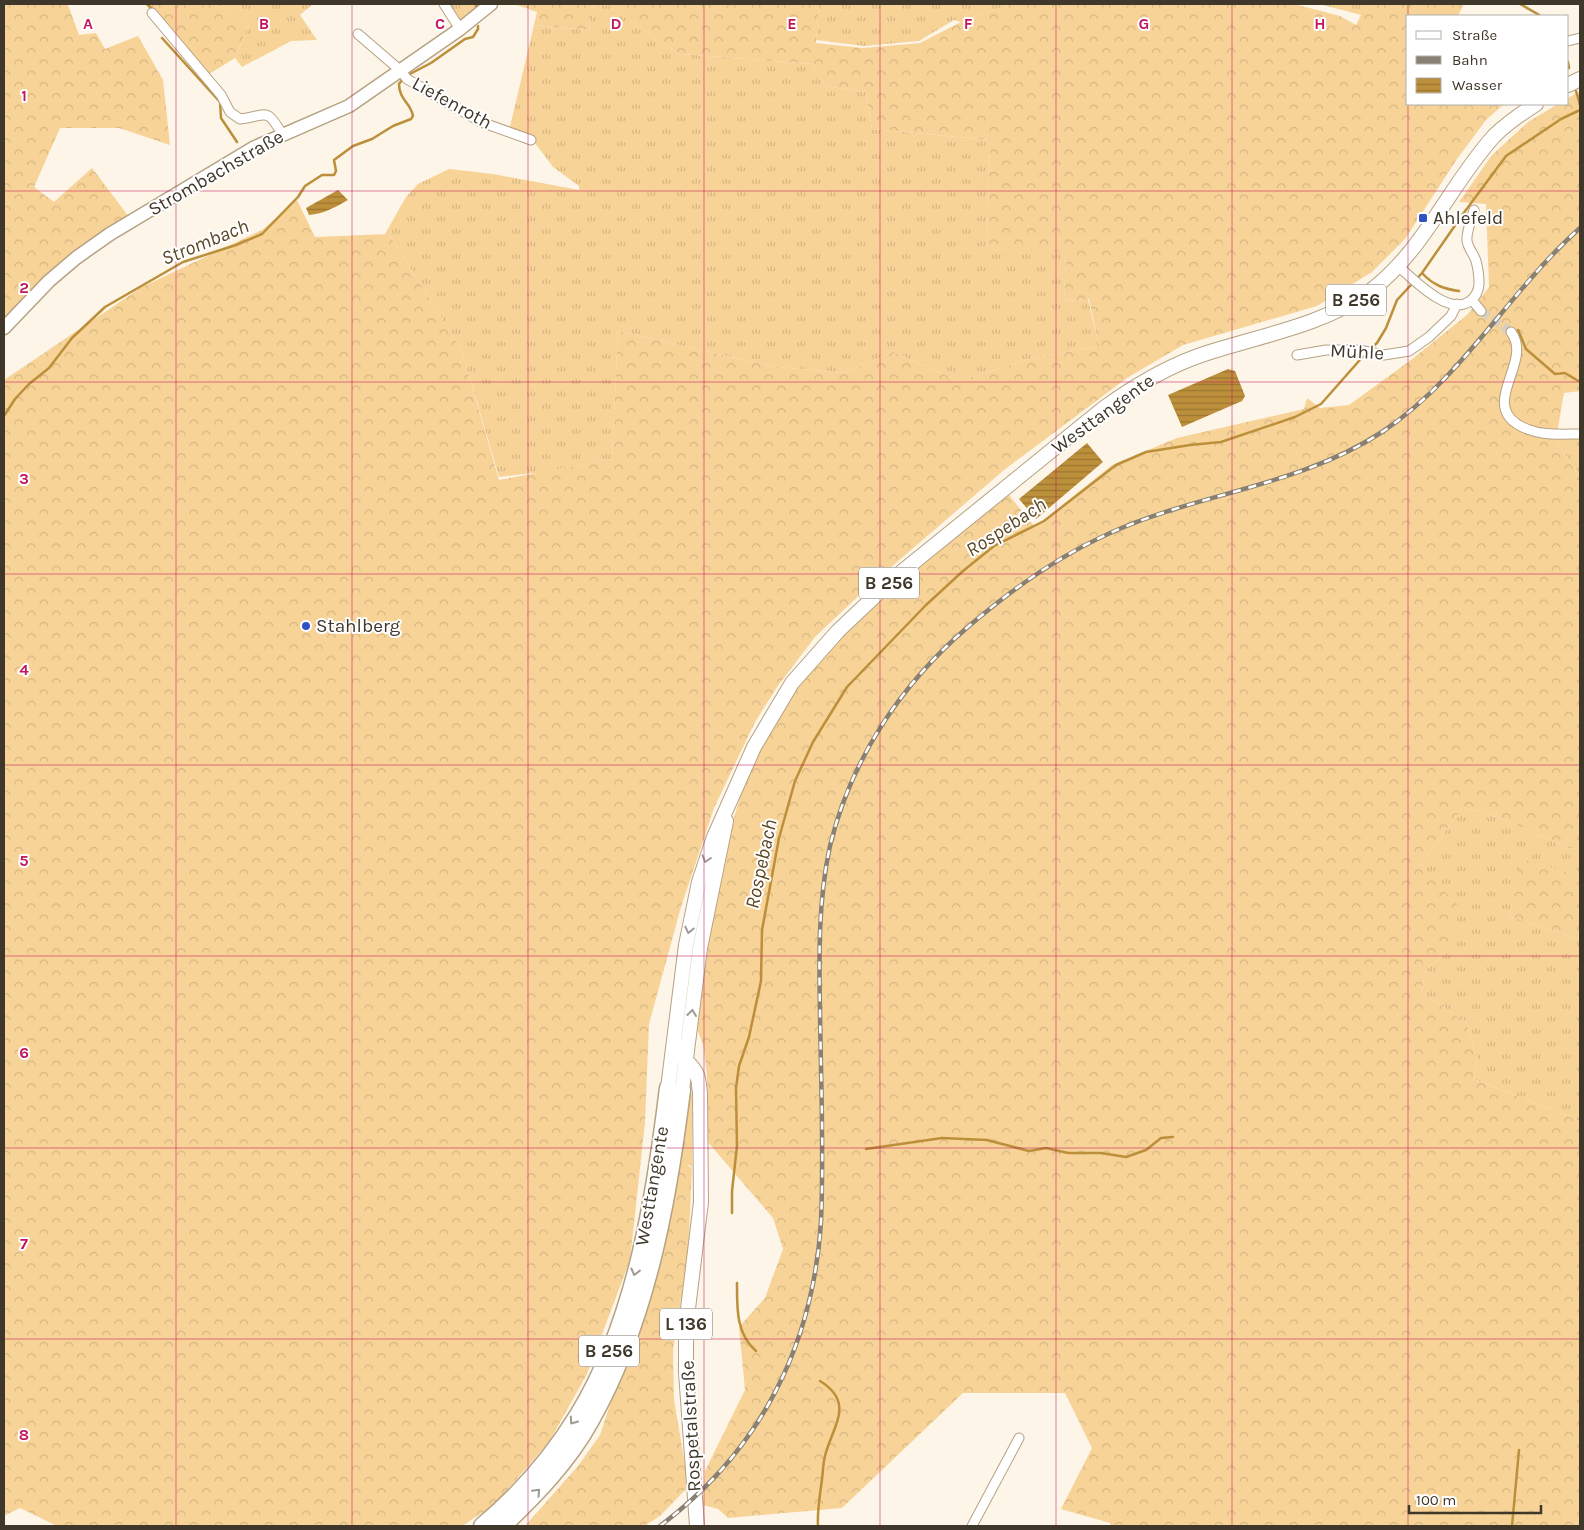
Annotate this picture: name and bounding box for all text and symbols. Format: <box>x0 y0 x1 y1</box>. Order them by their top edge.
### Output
text: A <box>83 14 93 33</box>
text: B <box>259 14 269 33</box>
text: C <box>435 14 445 33</box>
text: D <box>611 14 622 33</box>
text: E <box>787 14 797 33</box>
text: F <box>964 14 973 33</box>
text: G <box>1139 14 1149 33</box>
text: H <box>1314 14 1326 33</box>
legend <box>1406 15 1569 105</box>
text: Straße <box>1452 26 1497 44</box>
text: Bahn <box>1452 51 1488 69</box>
street label: Liefenroth <box>408 72 496 134</box>
text: Wasser <box>1452 76 1503 94</box>
text: 1 <box>21 86 27 105</box>
street label: Strombachstraße <box>144 125 288 221</box>
place label: Ahlefeld <box>1433 207 1503 229</box>
marker: Ahlefeld <box>1417 212 1429 224</box>
water label: Strombach <box>158 214 252 270</box>
text: 2 <box>19 278 29 297</box>
road number: B 256 <box>1326 284 1386 316</box>
street label: Mühle <box>1329 340 1385 364</box>
street label: Westtangente <box>1048 369 1158 459</box>
text: 3 <box>19 469 29 488</box>
water label: Rospebach <box>962 493 1050 561</box>
road number: B 256 <box>859 568 919 598</box>
place label: Stahlberg <box>316 615 400 637</box>
marker: Stahlberg <box>300 620 312 632</box>
text: 4 <box>19 660 29 679</box>
water label: Rospebach <box>740 817 782 911</box>
text: 5 <box>19 851 29 870</box>
one-way arrow <box>702 855 712 863</box>
one-way arrow <box>685 926 695 934</box>
one-way arrow <box>686 1009 696 1018</box>
text: 6 <box>19 1043 29 1062</box>
street label: Westtangente <box>631 1124 673 1248</box>
text: 7 <box>20 1234 28 1253</box>
one-way arrow <box>630 1267 641 1276</box>
road number: L 136 <box>660 1308 712 1340</box>
road number: B 256 <box>579 1335 639 1366</box>
street label: Rospetalstraße <box>677 1360 705 1492</box>
one-way arrow <box>570 1416 579 1425</box>
text: 8 <box>19 1425 29 1444</box>
scale bar <box>1409 1482 1542 1514</box>
one-way arrow <box>531 1488 540 1497</box>
text: 100 m <box>1416 1491 1456 1509</box>

